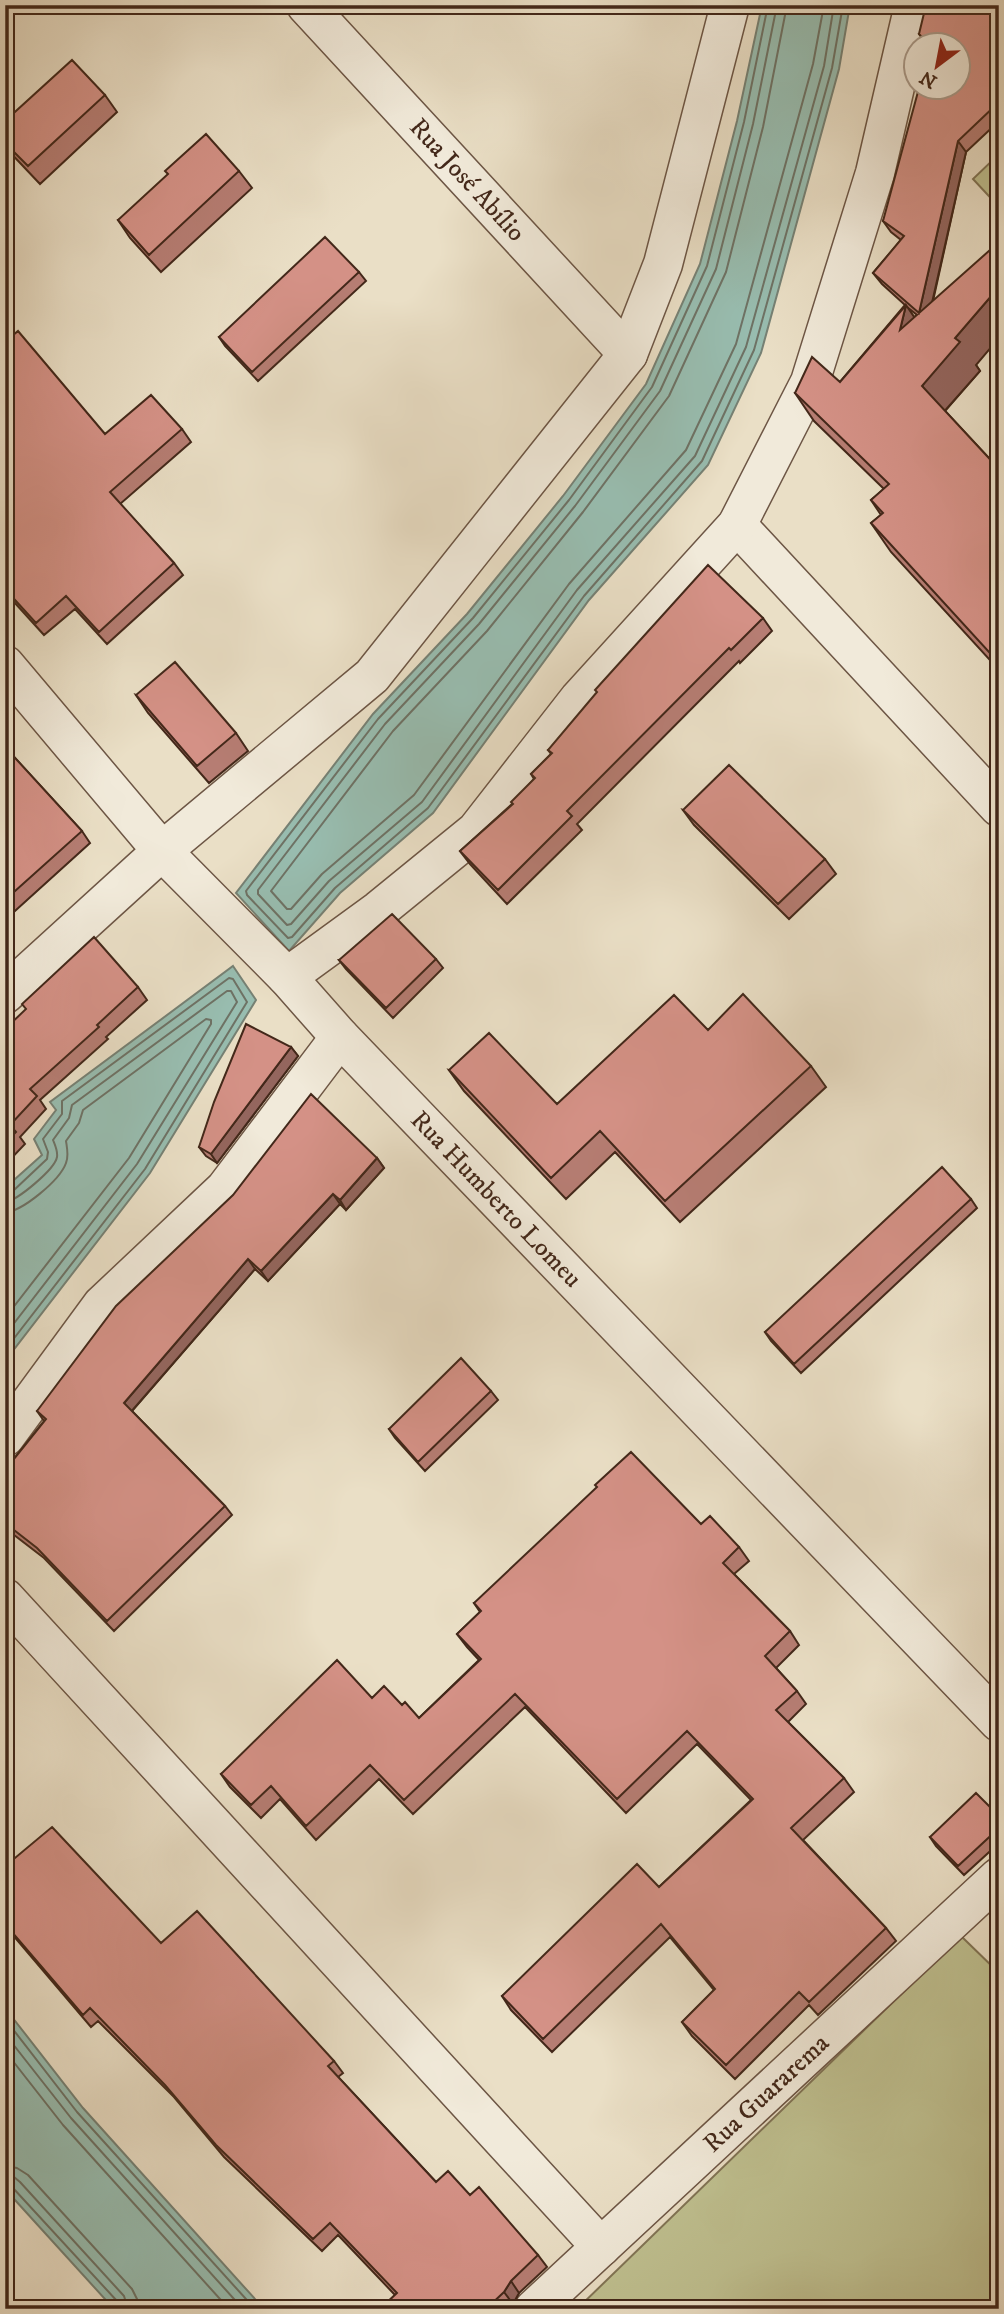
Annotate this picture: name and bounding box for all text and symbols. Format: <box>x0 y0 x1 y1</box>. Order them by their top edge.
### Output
north arrow <box>902 32 972 102</box>
text: N <box>916 65 941 93</box>
street label: Rua José Abílio <box>402 111 533 249</box>
street label: Rua Humberto Lomeu <box>403 1104 589 1295</box>
street label: Rua Guararema <box>696 2027 836 2160</box>

